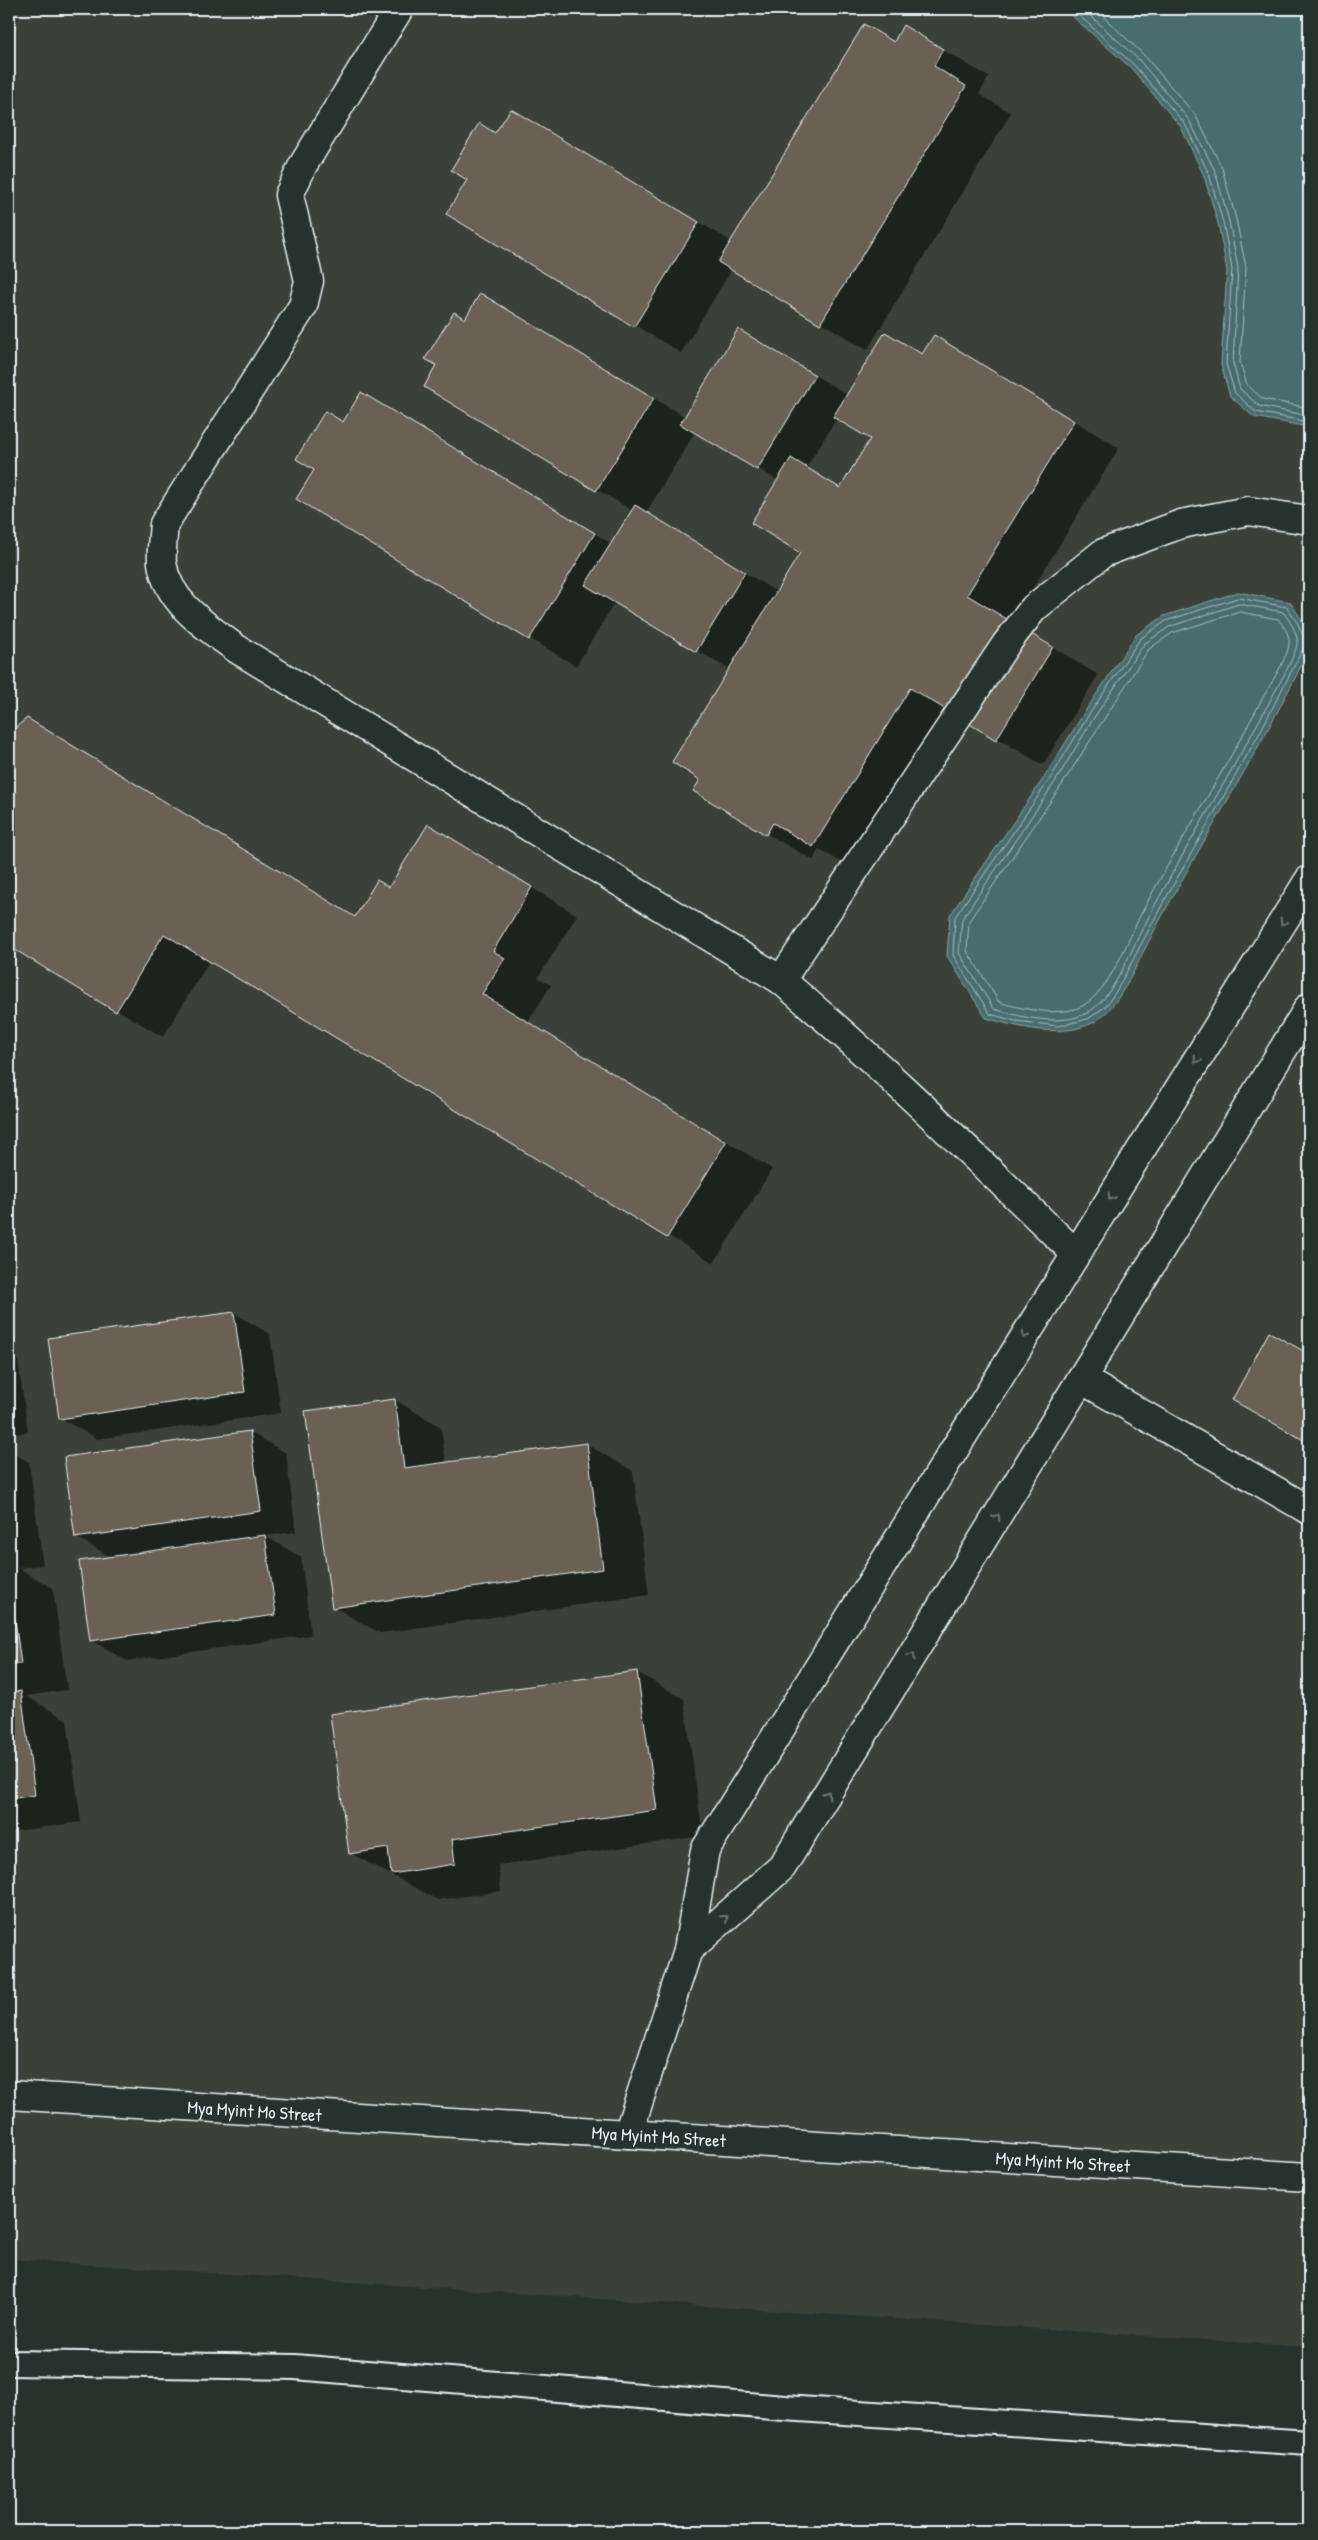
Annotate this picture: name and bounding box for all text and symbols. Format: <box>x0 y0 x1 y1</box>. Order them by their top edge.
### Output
one-way arrow <box>1280 916 1290 925</box>
one-way arrow <box>1194 1054 1204 1063</box>
one-way arrow <box>1108 1192 1118 1201</box>
one-way arrow <box>1022 1330 1032 1339</box>
one-way arrow <box>990 1513 1000 1522</box>
one-way arrow <box>906 1652 915 1661</box>
one-way arrow <box>821 1791 831 1800</box>
one-way arrow <box>719 1915 728 1924</box>
street label: Mya Myint Mo Street <box>187 2094 323 2127</box>
street label: Mya Myint Mo Street <box>591 2119 727 2153</box>
street label: Mya Myint Mo Street <box>995 2145 1132 2178</box>

